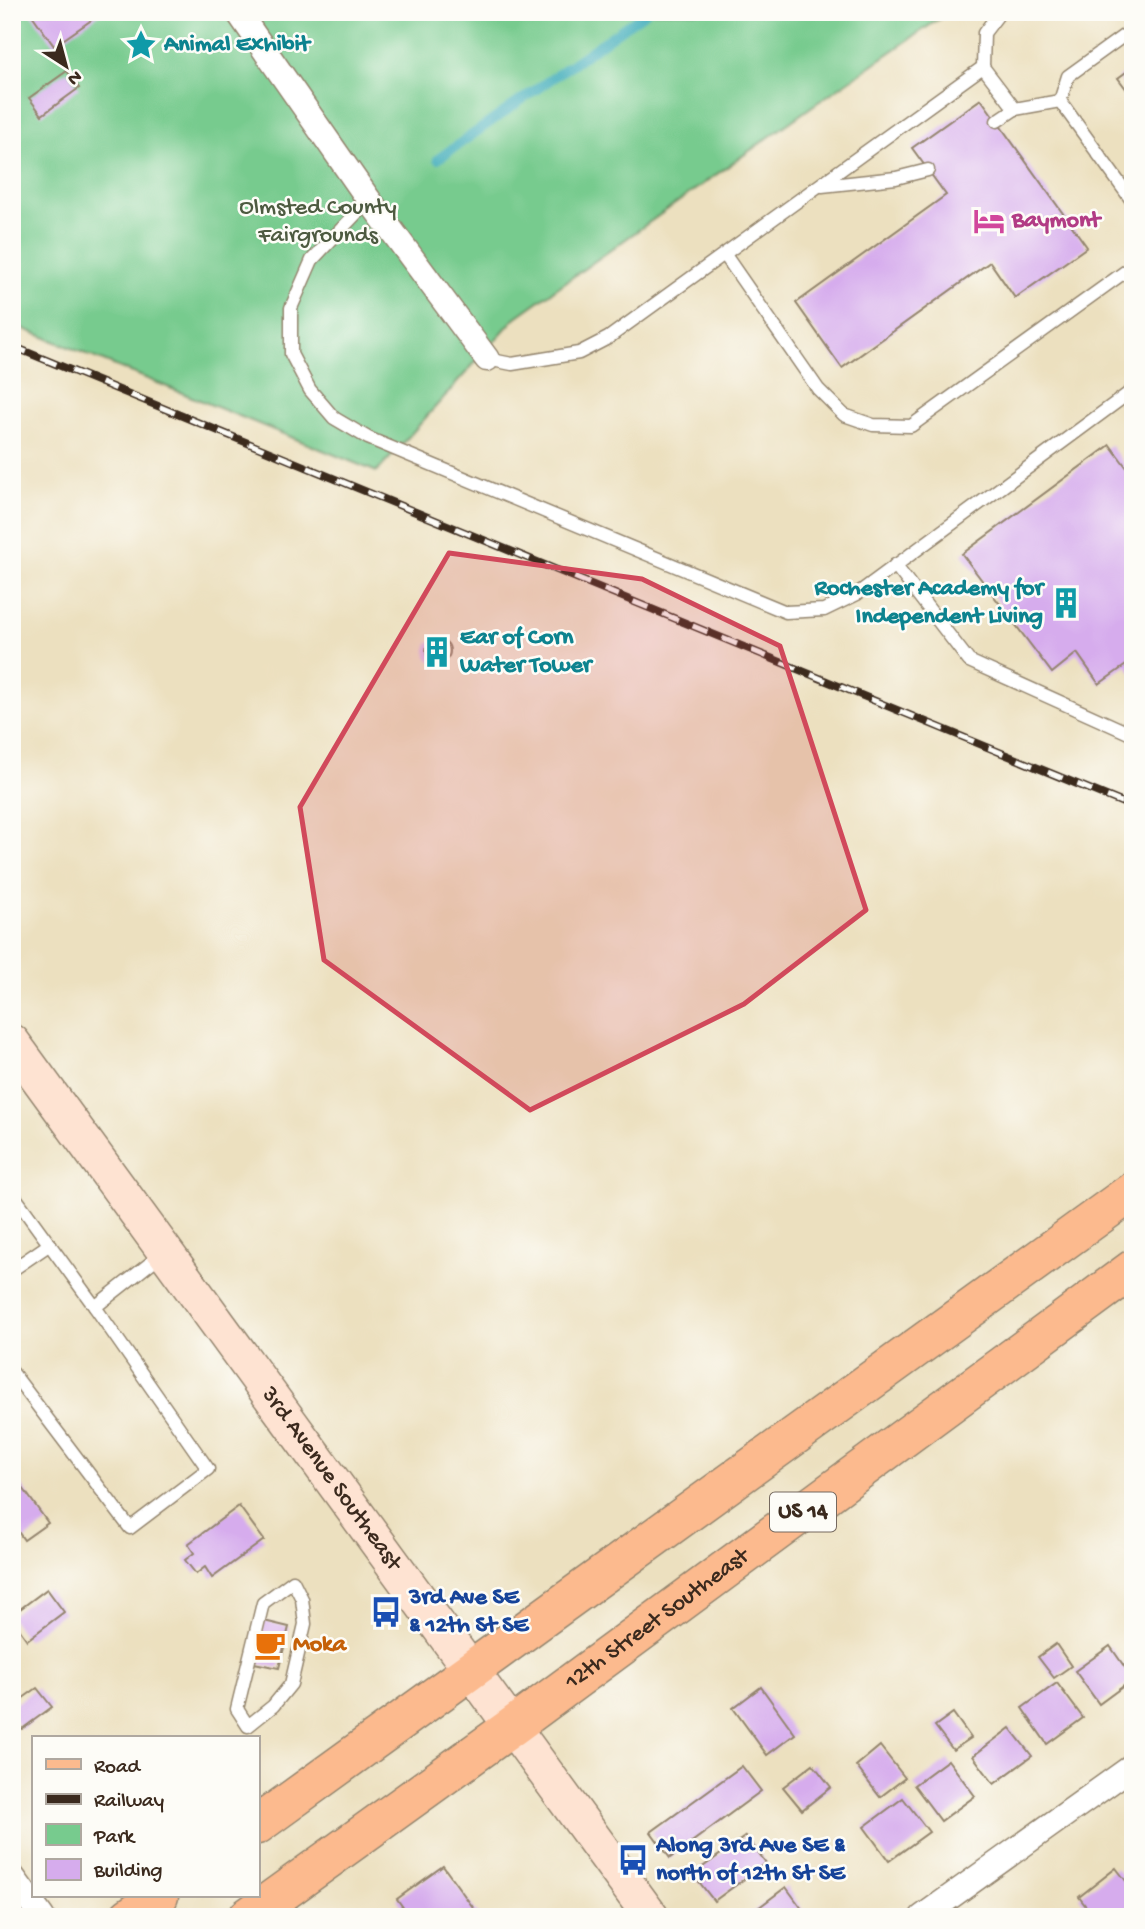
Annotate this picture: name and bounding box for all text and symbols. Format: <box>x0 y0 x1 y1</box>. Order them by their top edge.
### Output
place icon: Animal Exhibit <box>124 28 158 62</box>
place label: Animal Exhibit <box>163 31 312 60</box>
north arrow <box>32 32 102 102</box>
text: N <box>62 64 86 90</box>
park label: Olmsted County Fairgrounds <box>239 194 397 251</box>
hotel icon: Baymont <box>972 204 1006 238</box>
place label: Baymont <box>1011 207 1102 236</box>
place label: Rochester Academy for Independent Living <box>813 575 1045 632</box>
building icon: Rochester Academy for Independent Living <box>1049 586 1083 620</box>
place label: Ear of Corn Water Tower <box>459 624 594 681</box>
building icon: Ear of Corn Water Tower <box>420 635 454 669</box>
street label: 3rd Avenue Southeast <box>254 1380 409 1578</box>
road number: US 14 <box>770 1492 836 1532</box>
street label: 12th Street Southeast <box>559 1541 757 1698</box>
place label: 3rd Ave SE & 12th St SE <box>408 1584 530 1641</box>
bus stop icon: 3rd Ave SE & 12th St SE <box>369 1595 403 1629</box>
cafe icon: Moka <box>253 1628 287 1662</box>
place label: Moka <box>293 1631 348 1660</box>
legend <box>32 1736 259 1898</box>
text: Road <box>94 1756 142 1781</box>
text: Railway <box>94 1790 164 1815</box>
text: Park <box>93 1826 137 1851</box>
place label: Along 3rd Ave SE & north of 12th St SE <box>655 1832 847 1889</box>
bus stop icon: Along 3rd Ave SE & north of 12th St SE <box>616 1843 650 1877</box>
text: Building <box>93 1860 163 1885</box>

